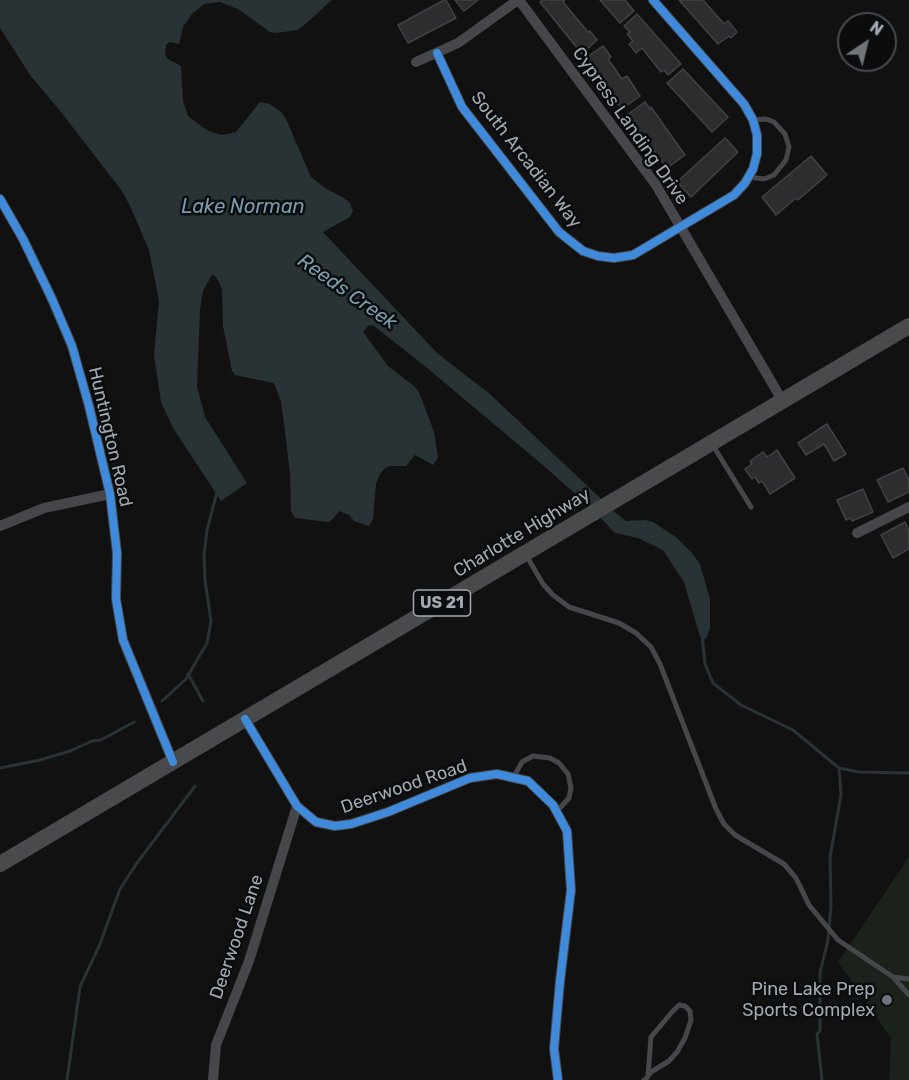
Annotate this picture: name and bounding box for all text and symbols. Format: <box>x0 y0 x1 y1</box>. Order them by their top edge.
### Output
north arrow <box>837 12 897 72</box>
text: N <box>866 17 887 40</box>
street label: Cypress Landing Drive <box>567 43 693 209</box>
street label: South Arcadian Way <box>466 87 586 233</box>
water label: Lake Norman <box>181 195 305 219</box>
water label: Reeds Creek <box>293 249 401 335</box>
street label: Huntington Road <box>83 365 137 509</box>
street label: Charlotte Highway <box>450 484 594 582</box>
road number: US 21 <box>414 590 470 616</box>
street label: Deerwood Road <box>338 755 470 819</box>
street label: Deerwood Lane <box>206 872 268 1002</box>
place label: Pine Lake Prep Sports Complex <box>742 979 875 1022</box>
marker: Pine Lake Prep Sports Complex <box>880 993 894 1007</box>

